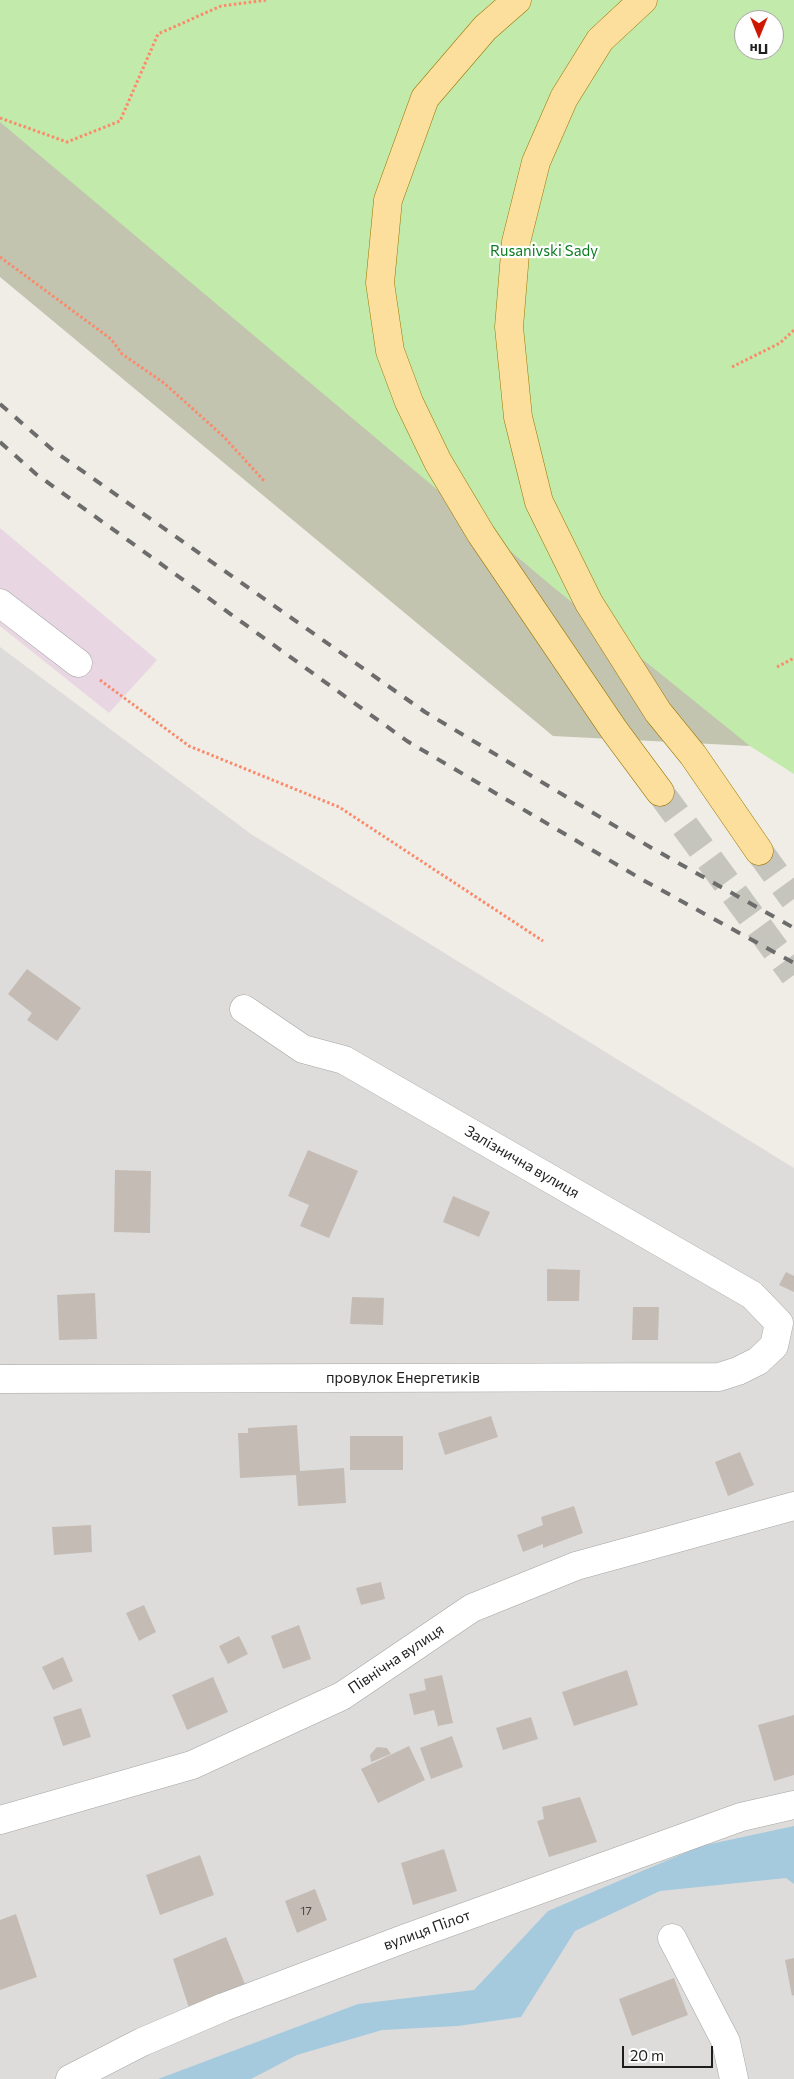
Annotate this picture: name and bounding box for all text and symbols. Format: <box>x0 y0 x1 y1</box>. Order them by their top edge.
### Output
north arrow <box>734 10 784 60</box>
text: Пн <box>750 41 768 58</box>
park label: Rusanivski Sady <box>490 242 598 260</box>
street label: Залізнична вулиця <box>461 1122 583 1202</box>
street label: провулок Енергетиків <box>326 1369 480 1387</box>
street label: Північна вулиця <box>345 1620 447 1698</box>
house number: 17 <box>300 1904 312 1918</box>
street label: вулиця Пілот <box>381 1906 473 1954</box>
scale bar <box>624 2036 715 2068</box>
text: 20 m <box>630 2046 664 2064</box>

